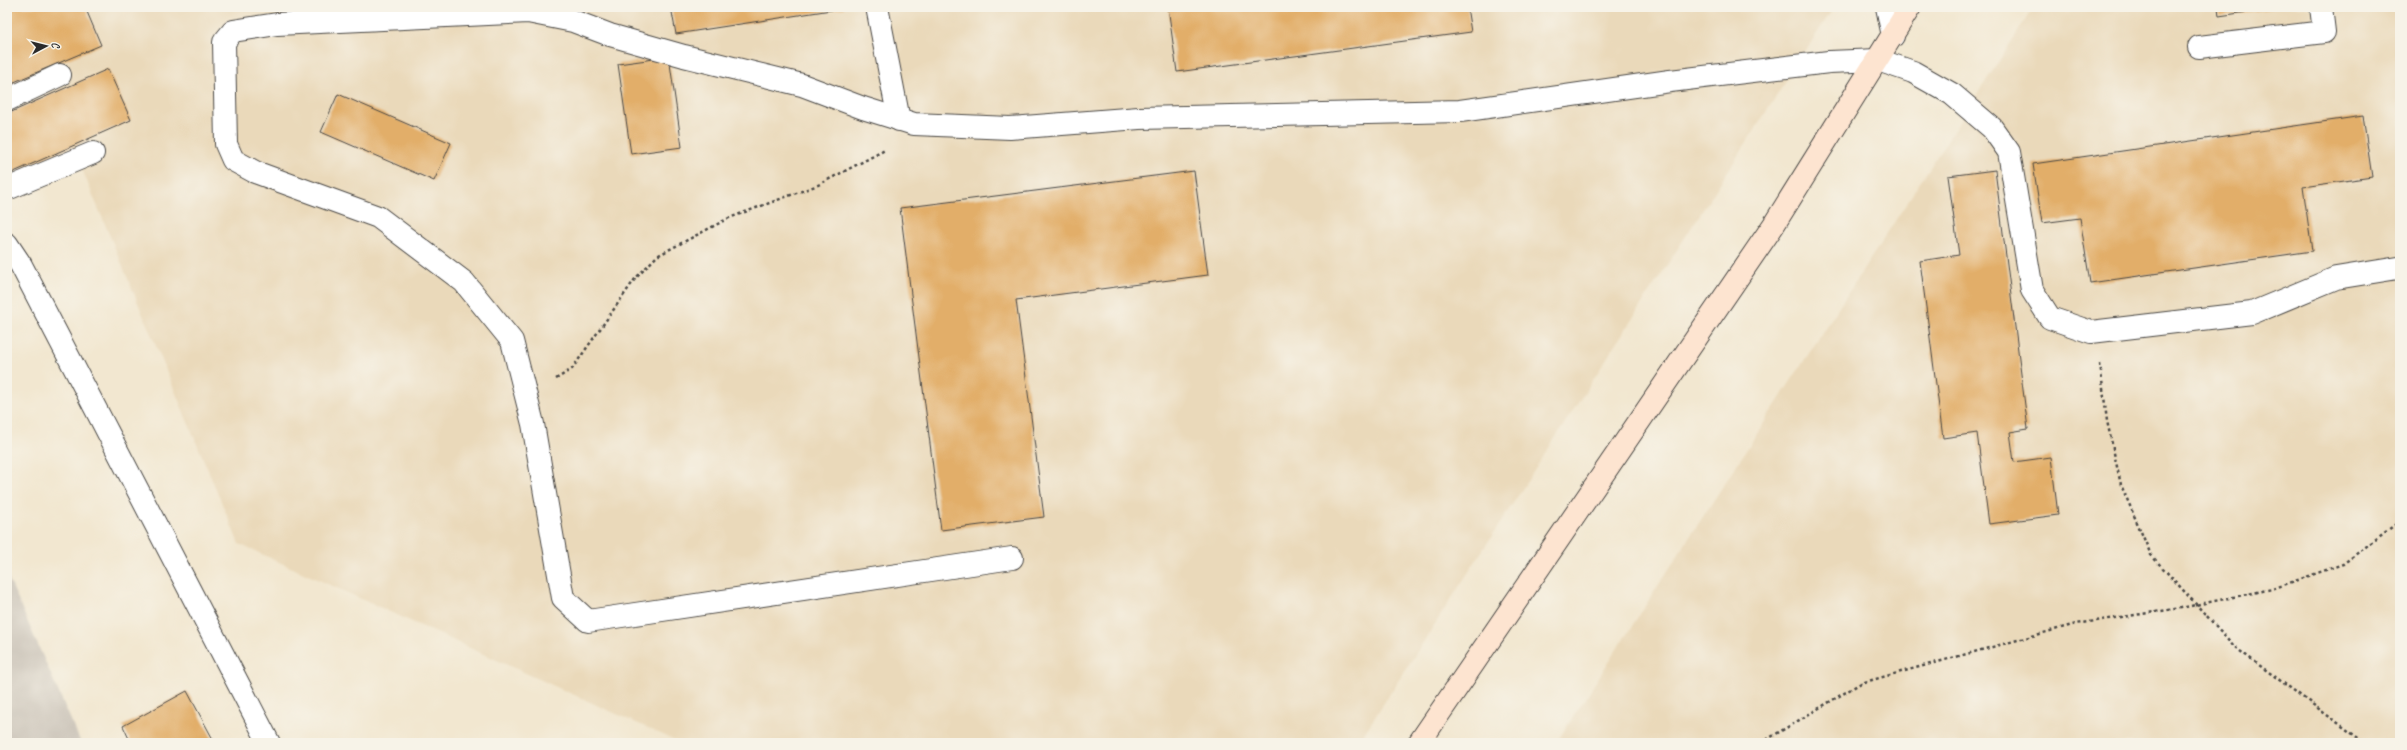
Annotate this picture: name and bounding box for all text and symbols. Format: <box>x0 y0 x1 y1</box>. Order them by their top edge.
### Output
north arrow <box>26 26 66 66</box>
text: С <box>49 41 63 50</box>

